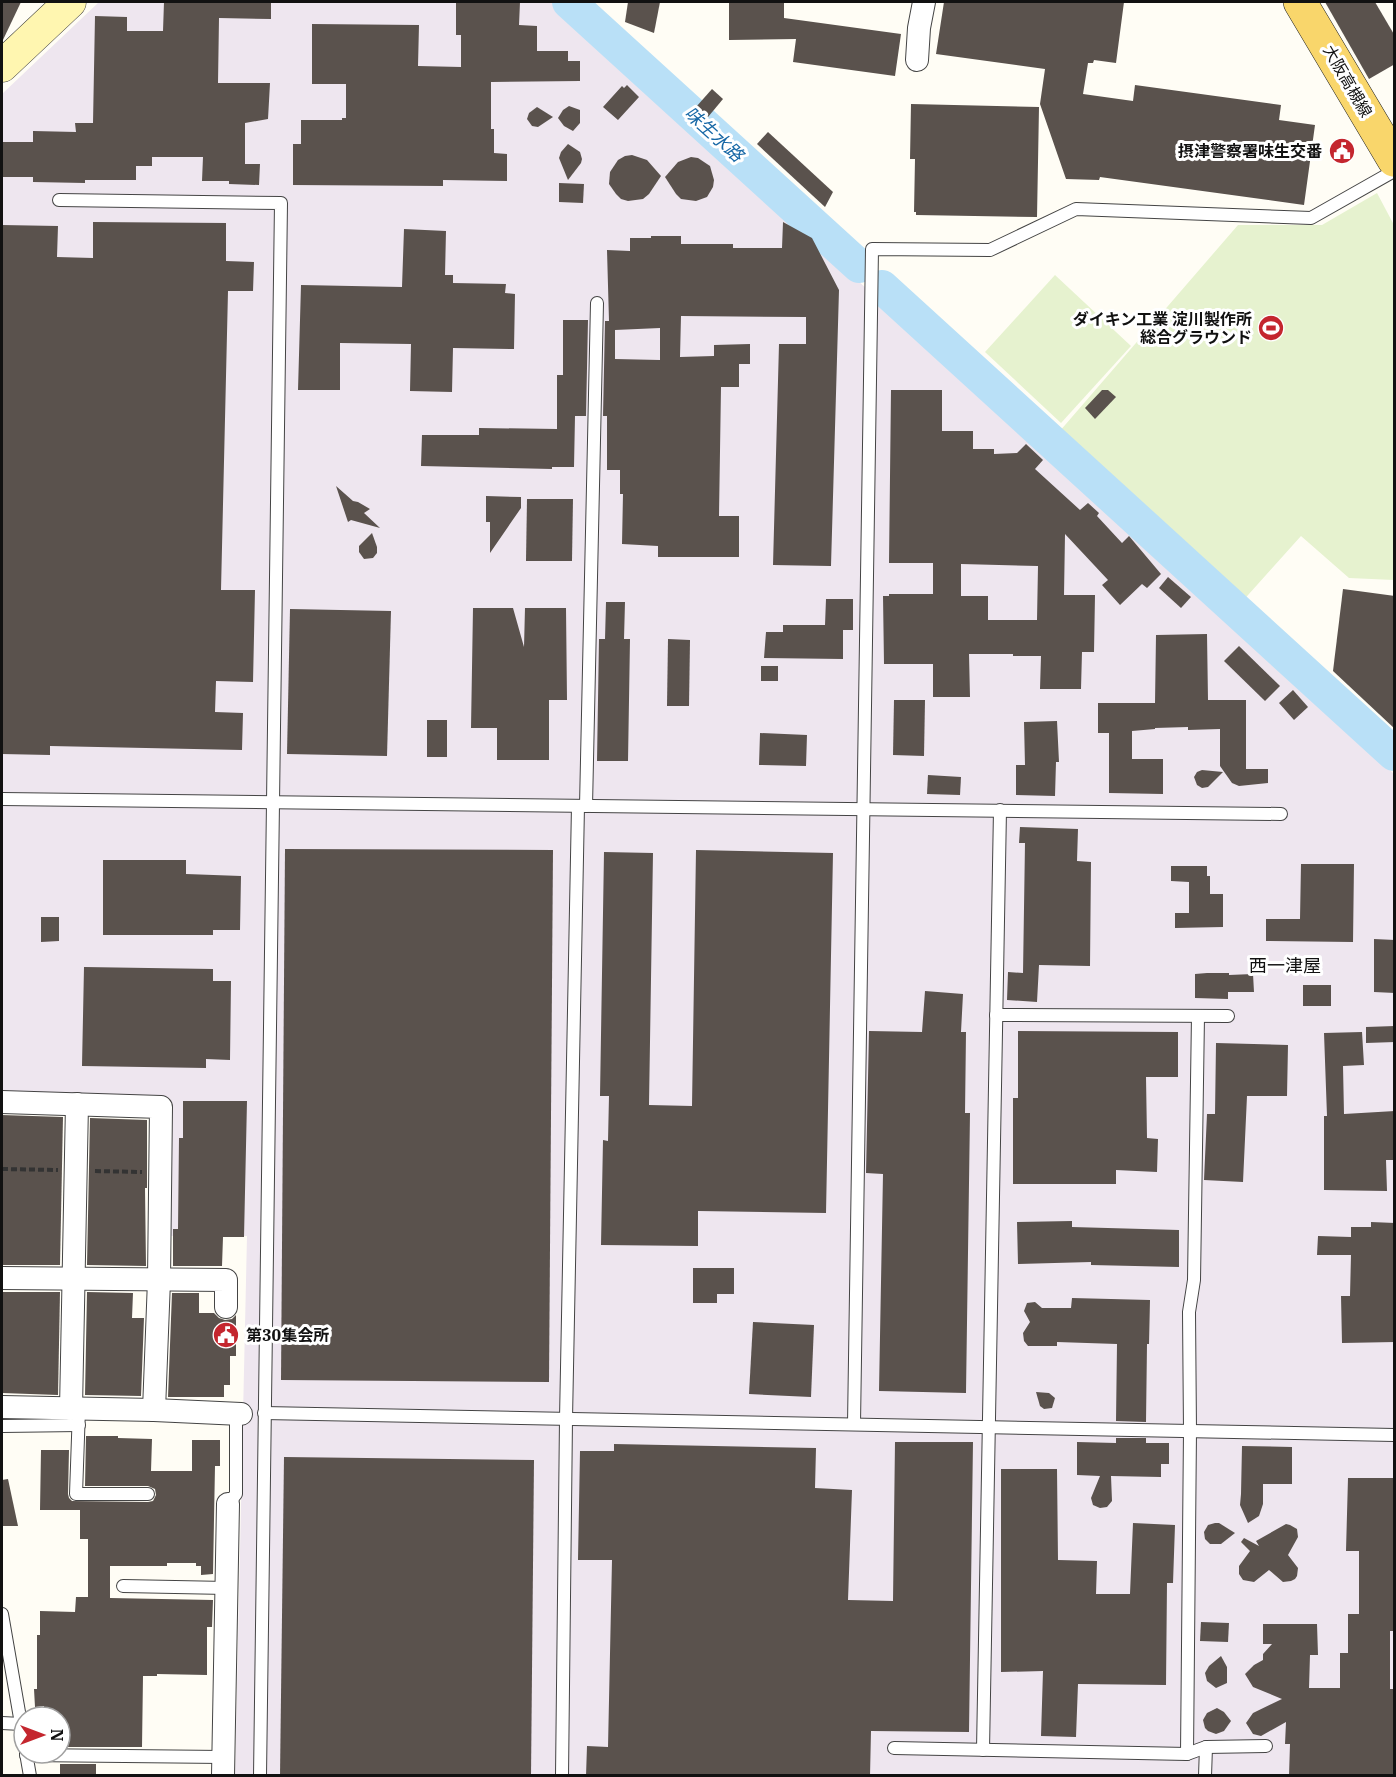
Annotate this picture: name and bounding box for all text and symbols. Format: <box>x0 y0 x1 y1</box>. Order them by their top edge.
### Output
street label: 大阪高槻線 <box>1319 41 1377 121</box>
water label: 味生水路 <box>680 101 750 168</box>
public building icon: 摂津警察署味生交番 <box>1327 136 1357 166</box>
place label: 摂津警察署味生交番 <box>1178 141 1322 161</box>
place label: ダイキン工業 淀川製作所 総合グラウンド <box>1073 309 1252 347</box>
sports icon: ダイキン工業 淀川製作所 総合グラウンド <box>1256 313 1286 343</box>
district label: 西一津屋 <box>1249 954 1321 977</box>
public building icon: 第30集会所 <box>211 1320 241 1350</box>
place label: 第30集会所 <box>246 1325 329 1345</box>
north arrow <box>12 1705 72 1765</box>
text: N <box>47 1729 67 1741</box>

